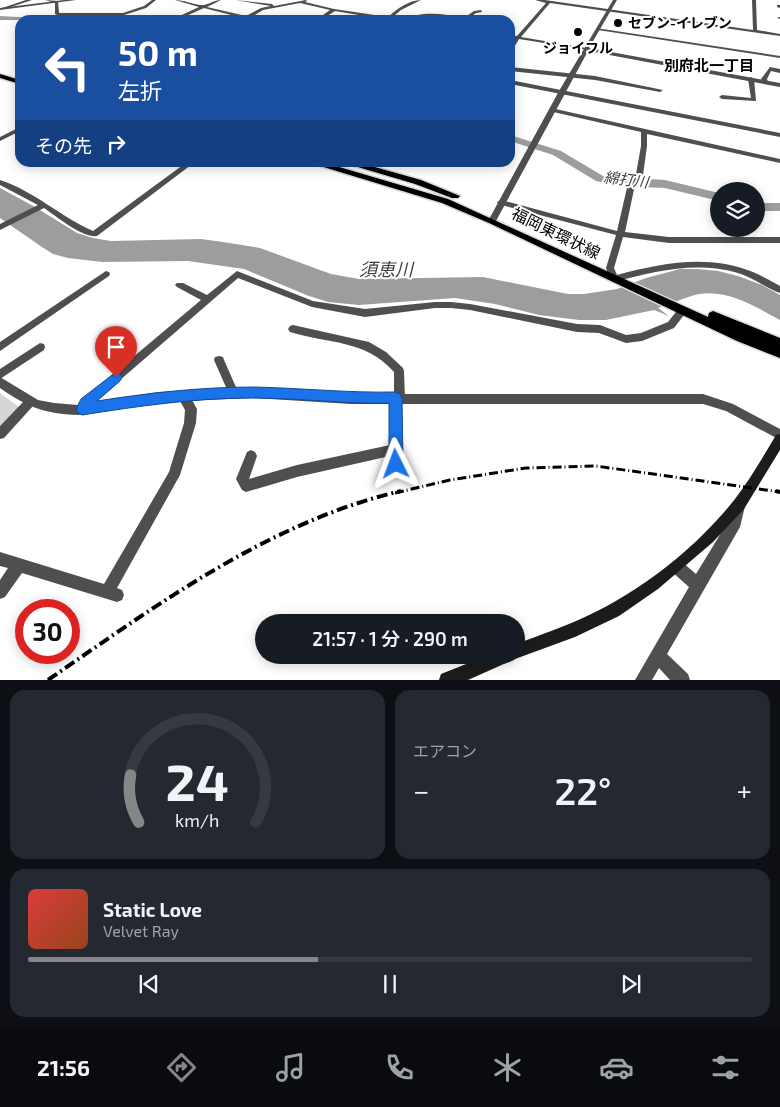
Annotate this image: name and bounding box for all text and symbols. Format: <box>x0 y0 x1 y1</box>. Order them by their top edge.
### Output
place label: セブン-イレブン <box>628 14 732 31</box>
marker: セブン-イレブン <box>612 17 624 29</box>
marker: ジョイフル <box>572 26 584 38</box>
text: 50 m <box>118 31 198 73</box>
icon: left <box>35 35 100 100</box>
place label: ジョイフル <box>543 39 613 56</box>
district label: 別府北一丁目 <box>664 56 754 74</box>
text: 左折 <box>118 77 162 103</box>
icon: right <box>102 130 130 158</box>
text: その先 <box>35 134 92 157</box>
water label: 綿打川 <box>603 167 652 191</box>
map controls <box>710 182 765 237</box>
button: layers <box>710 182 765 237</box>
street label: 福岡東環状線 <box>509 203 604 262</box>
water label: 須恵川 <box>359 258 415 280</box>
pin <box>95 326 137 377</box>
icon: arrive <box>102 333 130 361</box>
position arrow <box>369 437 421 489</box>
speed limit sign: 30 <box>15 599 80 664</box>
text: 21:57 · 1 分 · 290 m <box>312 627 468 650</box>
text: エアコン <box>413 741 477 760</box>
text: 24 <box>166 749 229 811</box>
text: 22° <box>555 767 611 813</box>
text: − <box>413 773 429 807</box>
text: + <box>737 773 752 807</box>
text: km/h <box>175 809 220 831</box>
text: Static Love <box>103 898 202 921</box>
text: Velvet Ray <box>103 921 179 940</box>
icon: previous <box>135 970 163 998</box>
icon: pause <box>376 970 404 998</box>
icon: next <box>617 970 645 998</box>
icon: directions <box>164 1050 199 1085</box>
icon: music <box>273 1050 308 1085</box>
icon: phone <box>382 1050 417 1085</box>
icon: climate <box>490 1050 525 1085</box>
icon: car <box>599 1050 634 1085</box>
icon: filters <box>708 1050 743 1085</box>
text: 21:56 <box>37 1054 90 1080</box>

